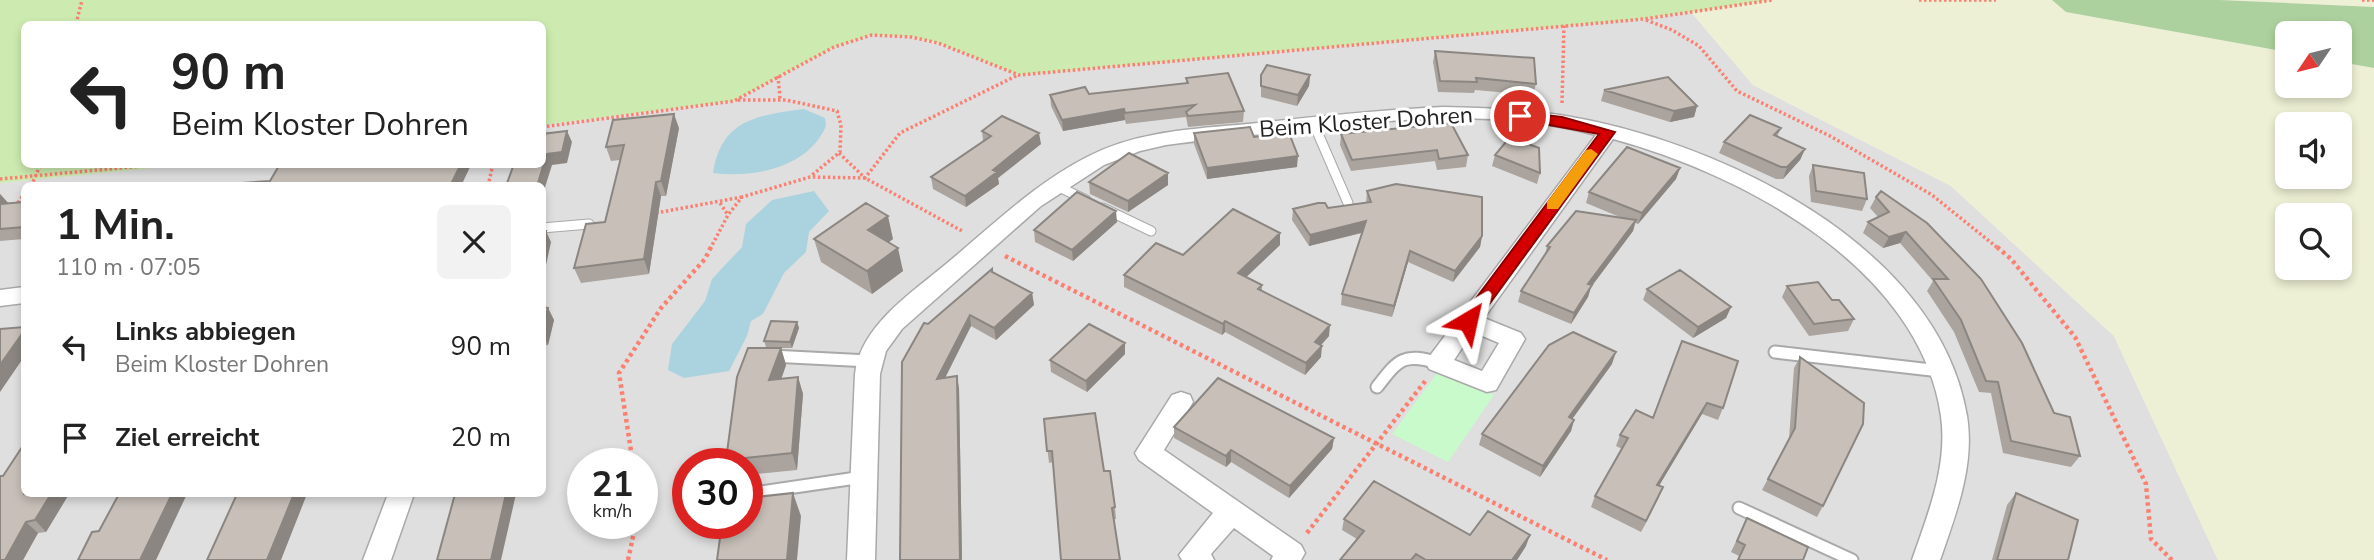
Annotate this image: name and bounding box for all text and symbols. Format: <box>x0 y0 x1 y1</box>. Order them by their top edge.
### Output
north arrow <box>2275 21 2352 98</box>
map controls <box>2275 21 2352 280</box>
text: 90 m <box>171 39 286 106</box>
icon: left <box>56 49 147 140</box>
pin <box>1490 86 1550 146</box>
icon: arrive <box>1501 97 1539 135</box>
street label: Beim Kloster Dohren <box>1258 99 1474 145</box>
text: Beim Kloster Dohren <box>171 103 469 146</box>
button: sound <box>2275 112 2352 189</box>
text: 1 Min. <box>56 197 175 254</box>
button: search <box>2275 203 2352 280</box>
button: close <box>437 205 511 279</box>
text: 110 m · 07:05 <box>56 252 201 283</box>
position arrow <box>1431 284 1505 358</box>
text: Links abbiegen <box>115 314 296 349</box>
icon: left <box>56 328 94 366</box>
text: 90 m <box>451 329 511 364</box>
text: Beim Kloster Dohren <box>115 349 329 380</box>
icon: arrive <box>56 419 94 457</box>
text: Ziel erreicht <box>115 420 259 455</box>
text: 20 m <box>451 420 511 455</box>
speed limit sign: 30 <box>672 448 763 539</box>
text: 21 <box>591 461 634 508</box>
text: km/h <box>593 499 632 523</box>

